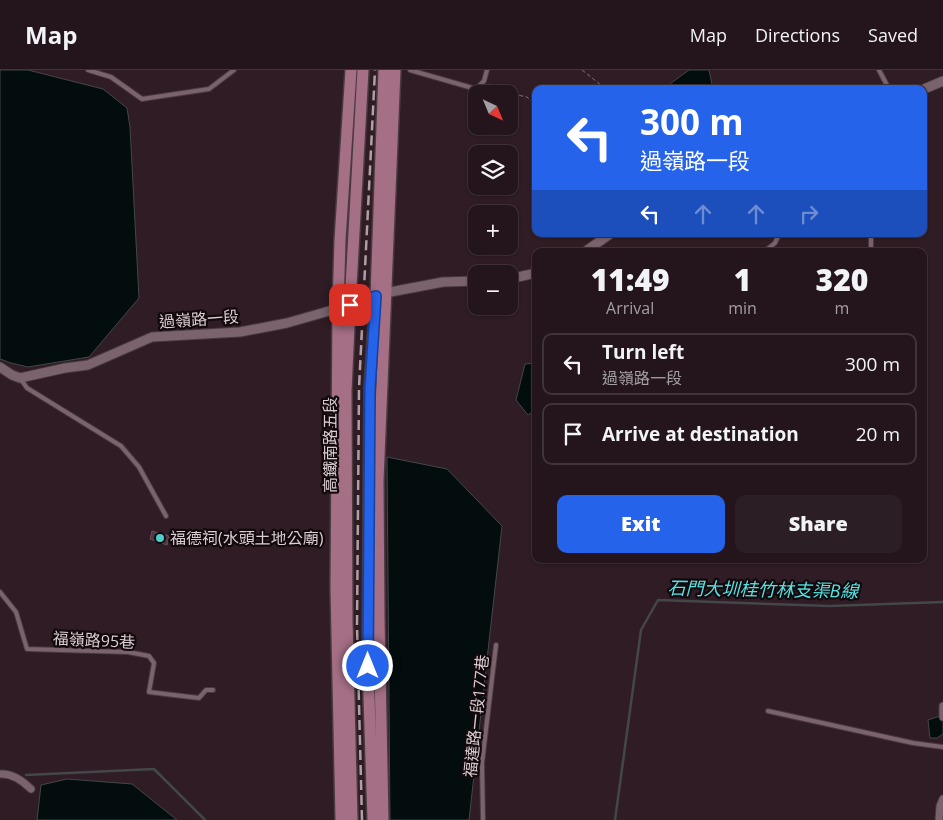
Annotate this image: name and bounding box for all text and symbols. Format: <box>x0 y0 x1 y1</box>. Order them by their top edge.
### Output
text: Map <box>25 18 77 51</box>
text: Map <box>690 23 727 47</box>
text: Directions <box>755 23 840 47</box>
text: Saved <box>868 23 918 47</box>
north arrow <box>468 85 518 135</box>
map controls <box>468 85 518 315</box>
text: 300 m <box>640 98 744 145</box>
icon: left <box>557 105 622 170</box>
button: layers <box>468 145 518 195</box>
text: 過嶺路一段 <box>640 145 750 175</box>
icon: left <box>636 200 664 228</box>
icon: ahead <box>689 200 717 228</box>
icon: ahead <box>742 200 770 228</box>
icon: right <box>795 200 823 228</box>
button: + <box>468 205 518 255</box>
text: 11:49 <box>591 259 670 300</box>
text: 1 <box>734 259 751 300</box>
text: 320 <box>816 259 868 300</box>
button: − <box>468 265 518 315</box>
pin <box>329 284 371 326</box>
icon: arrive <box>336 291 364 319</box>
text: Arrival <box>606 297 654 319</box>
text: min <box>728 297 757 319</box>
text: m <box>835 297 849 319</box>
street label: 過嶺路一段 <box>158 305 240 333</box>
text: Turn left <box>602 339 684 365</box>
icon: left <box>559 350 587 378</box>
text: 300 m <box>845 351 900 377</box>
text: 過嶺路一段 <box>602 367 682 389</box>
street label: 高鐵南路五段 <box>319 397 341 493</box>
icon: arrive <box>559 420 587 448</box>
text: Arrive at destination <box>602 421 799 447</box>
text: 20 m <box>856 421 900 447</box>
button: Exit <box>557 495 725 553</box>
button: Share <box>735 495 902 553</box>
place label: 福德祠(水頭土地公廟) <box>170 527 324 549</box>
marker: 福德祠(水頭土地公廟) <box>154 532 166 544</box>
water label: 石門大圳桂竹林支渠B線 <box>667 575 861 603</box>
street label: 福嶺路95巷 <box>52 627 136 653</box>
position arrow <box>341 639 393 691</box>
street label: 福達路一段177巷 <box>459 653 493 779</box>

